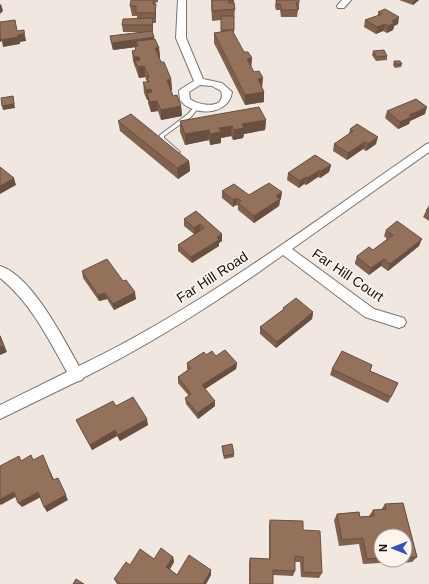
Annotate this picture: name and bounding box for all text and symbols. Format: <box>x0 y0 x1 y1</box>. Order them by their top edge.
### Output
street label: Far Hill Court <box>309 245 387 305</box>
street label: Far Hill Road <box>173 248 251 306</box>
north arrow <box>373 528 413 568</box>
text: N <box>377 544 389 552</box>

